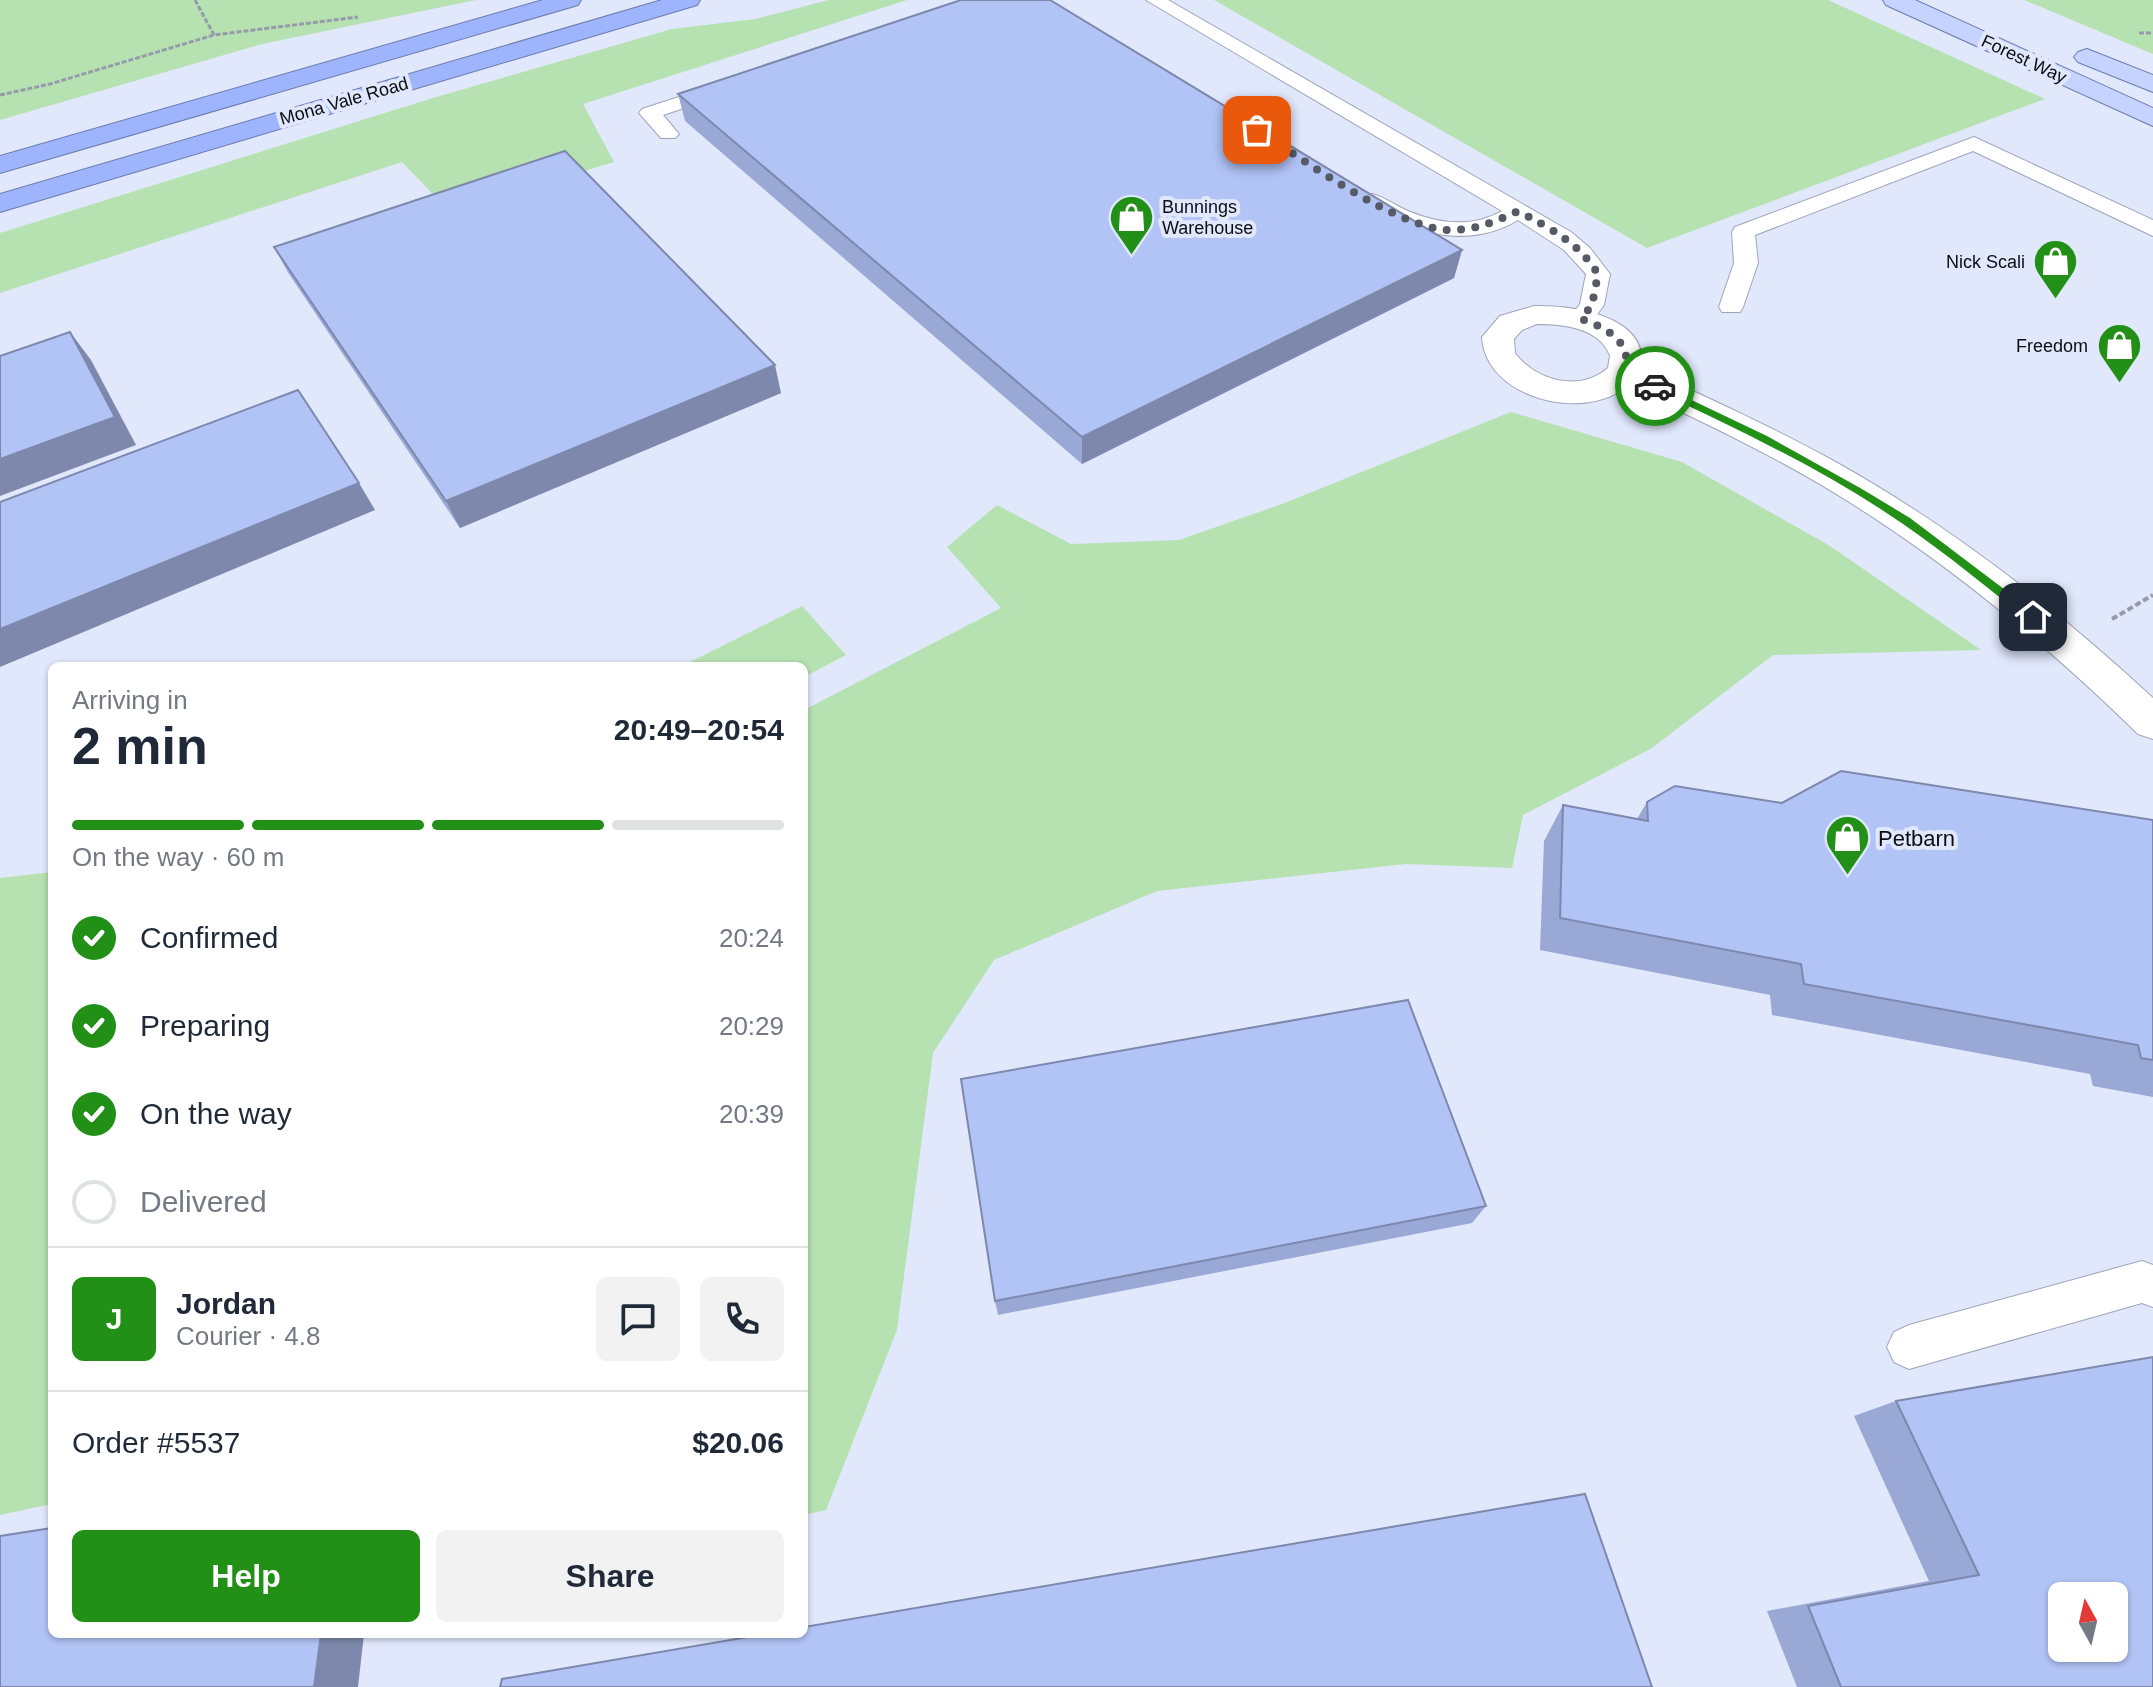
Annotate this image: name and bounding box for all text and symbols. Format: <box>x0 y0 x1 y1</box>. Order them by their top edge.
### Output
street label: Forest Way <box>1978 31 2070 87</box>
street label: Mona Vale Road <box>277 73 411 129</box>
pin <box>1223 96 1291 164</box>
icon: bag <box>1235 108 1279 152</box>
shop icon: Bunnings Warehouse <box>1107 193 1155 256</box>
place label: Bunnings Warehouse <box>1162 197 1253 238</box>
shop icon: Nick Scali <box>2032 238 2080 301</box>
place label: Nick Scali <box>1946 252 2025 272</box>
shop icon: Freedom <box>2095 322 2143 385</box>
place label: Freedom <box>2016 336 2088 356</box>
courier <box>1615 346 1695 426</box>
icon: car <box>1633 364 1677 408</box>
pin <box>1999 583 2067 651</box>
icon: home <box>2011 595 2055 639</box>
text: Arriving in <box>72 685 188 715</box>
text: 20:49–20:54 <box>614 713 784 746</box>
text: 2 min <box>72 717 208 775</box>
shop icon: Petbarn <box>1823 814 1871 877</box>
place label: Petbarn <box>1878 826 1955 851</box>
text: On the way · 60 m <box>72 842 284 872</box>
icon: check <box>72 916 116 960</box>
text: Confirmed <box>140 921 278 954</box>
text: 20:24 <box>719 923 784 953</box>
icon: check <box>72 1004 116 1048</box>
text: Preparing <box>140 1009 270 1042</box>
text: 20:29 <box>719 1011 784 1041</box>
icon: check <box>72 1092 116 1136</box>
text: On the way <box>140 1097 292 1130</box>
text: 20:39 <box>719 1099 784 1129</box>
text: Delivered <box>140 1185 267 1218</box>
button: chat <box>596 1277 680 1361</box>
button: phone <box>700 1277 784 1361</box>
text: Jordan <box>176 1287 276 1320</box>
text: J <box>106 1302 122 1335</box>
text: Courier · 4.8 <box>176 1321 321 1351</box>
text: Order #5537 <box>72 1426 240 1459</box>
text: $20.06 <box>692 1426 784 1459</box>
button: Help <box>72 1530 420 1622</box>
button: Share <box>436 1530 784 1622</box>
north arrow <box>2048 1582 2128 1662</box>
map controls <box>2048 1582 2128 1662</box>

